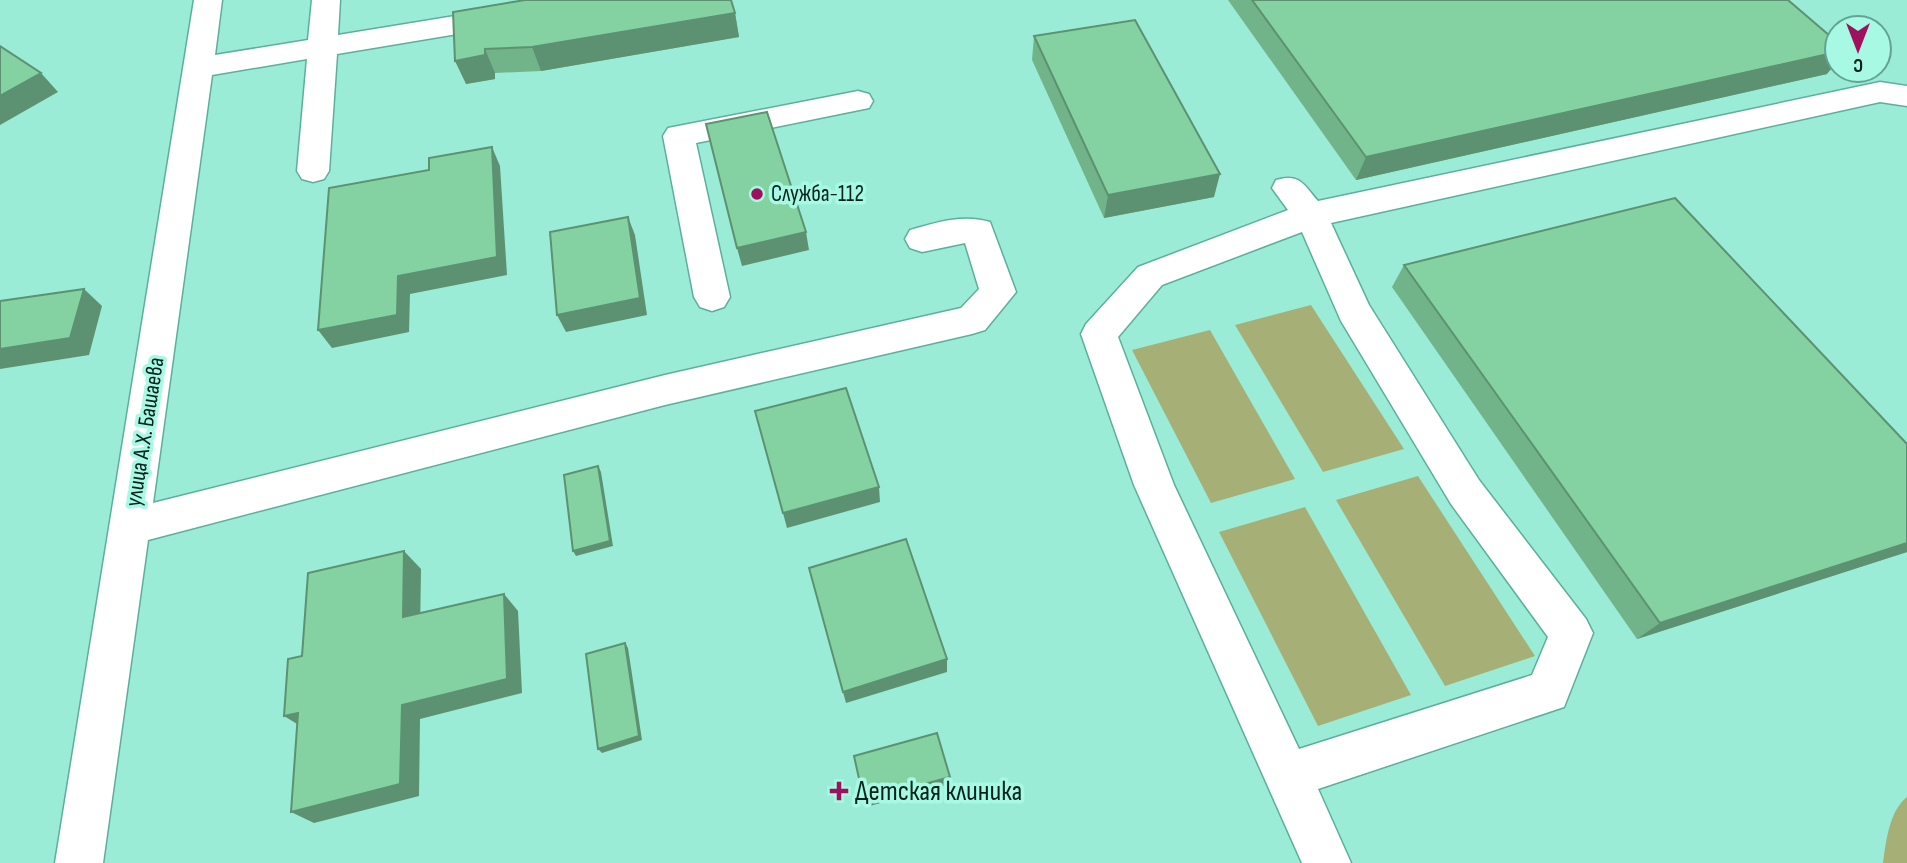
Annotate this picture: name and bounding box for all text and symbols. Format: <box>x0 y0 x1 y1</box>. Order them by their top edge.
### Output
north arrow <box>1823 14 1893 84</box>
text: С <box>1853 53 1863 76</box>
place label: Служба-112 <box>771 180 864 208</box>
marker: Служба-112 <box>749 186 765 202</box>
street label: улица А.Х. Башаева <box>119 355 171 509</box>
place label: Детская клиника <box>855 775 1022 808</box>
marker: Детская клиника <box>829 781 849 801</box>

